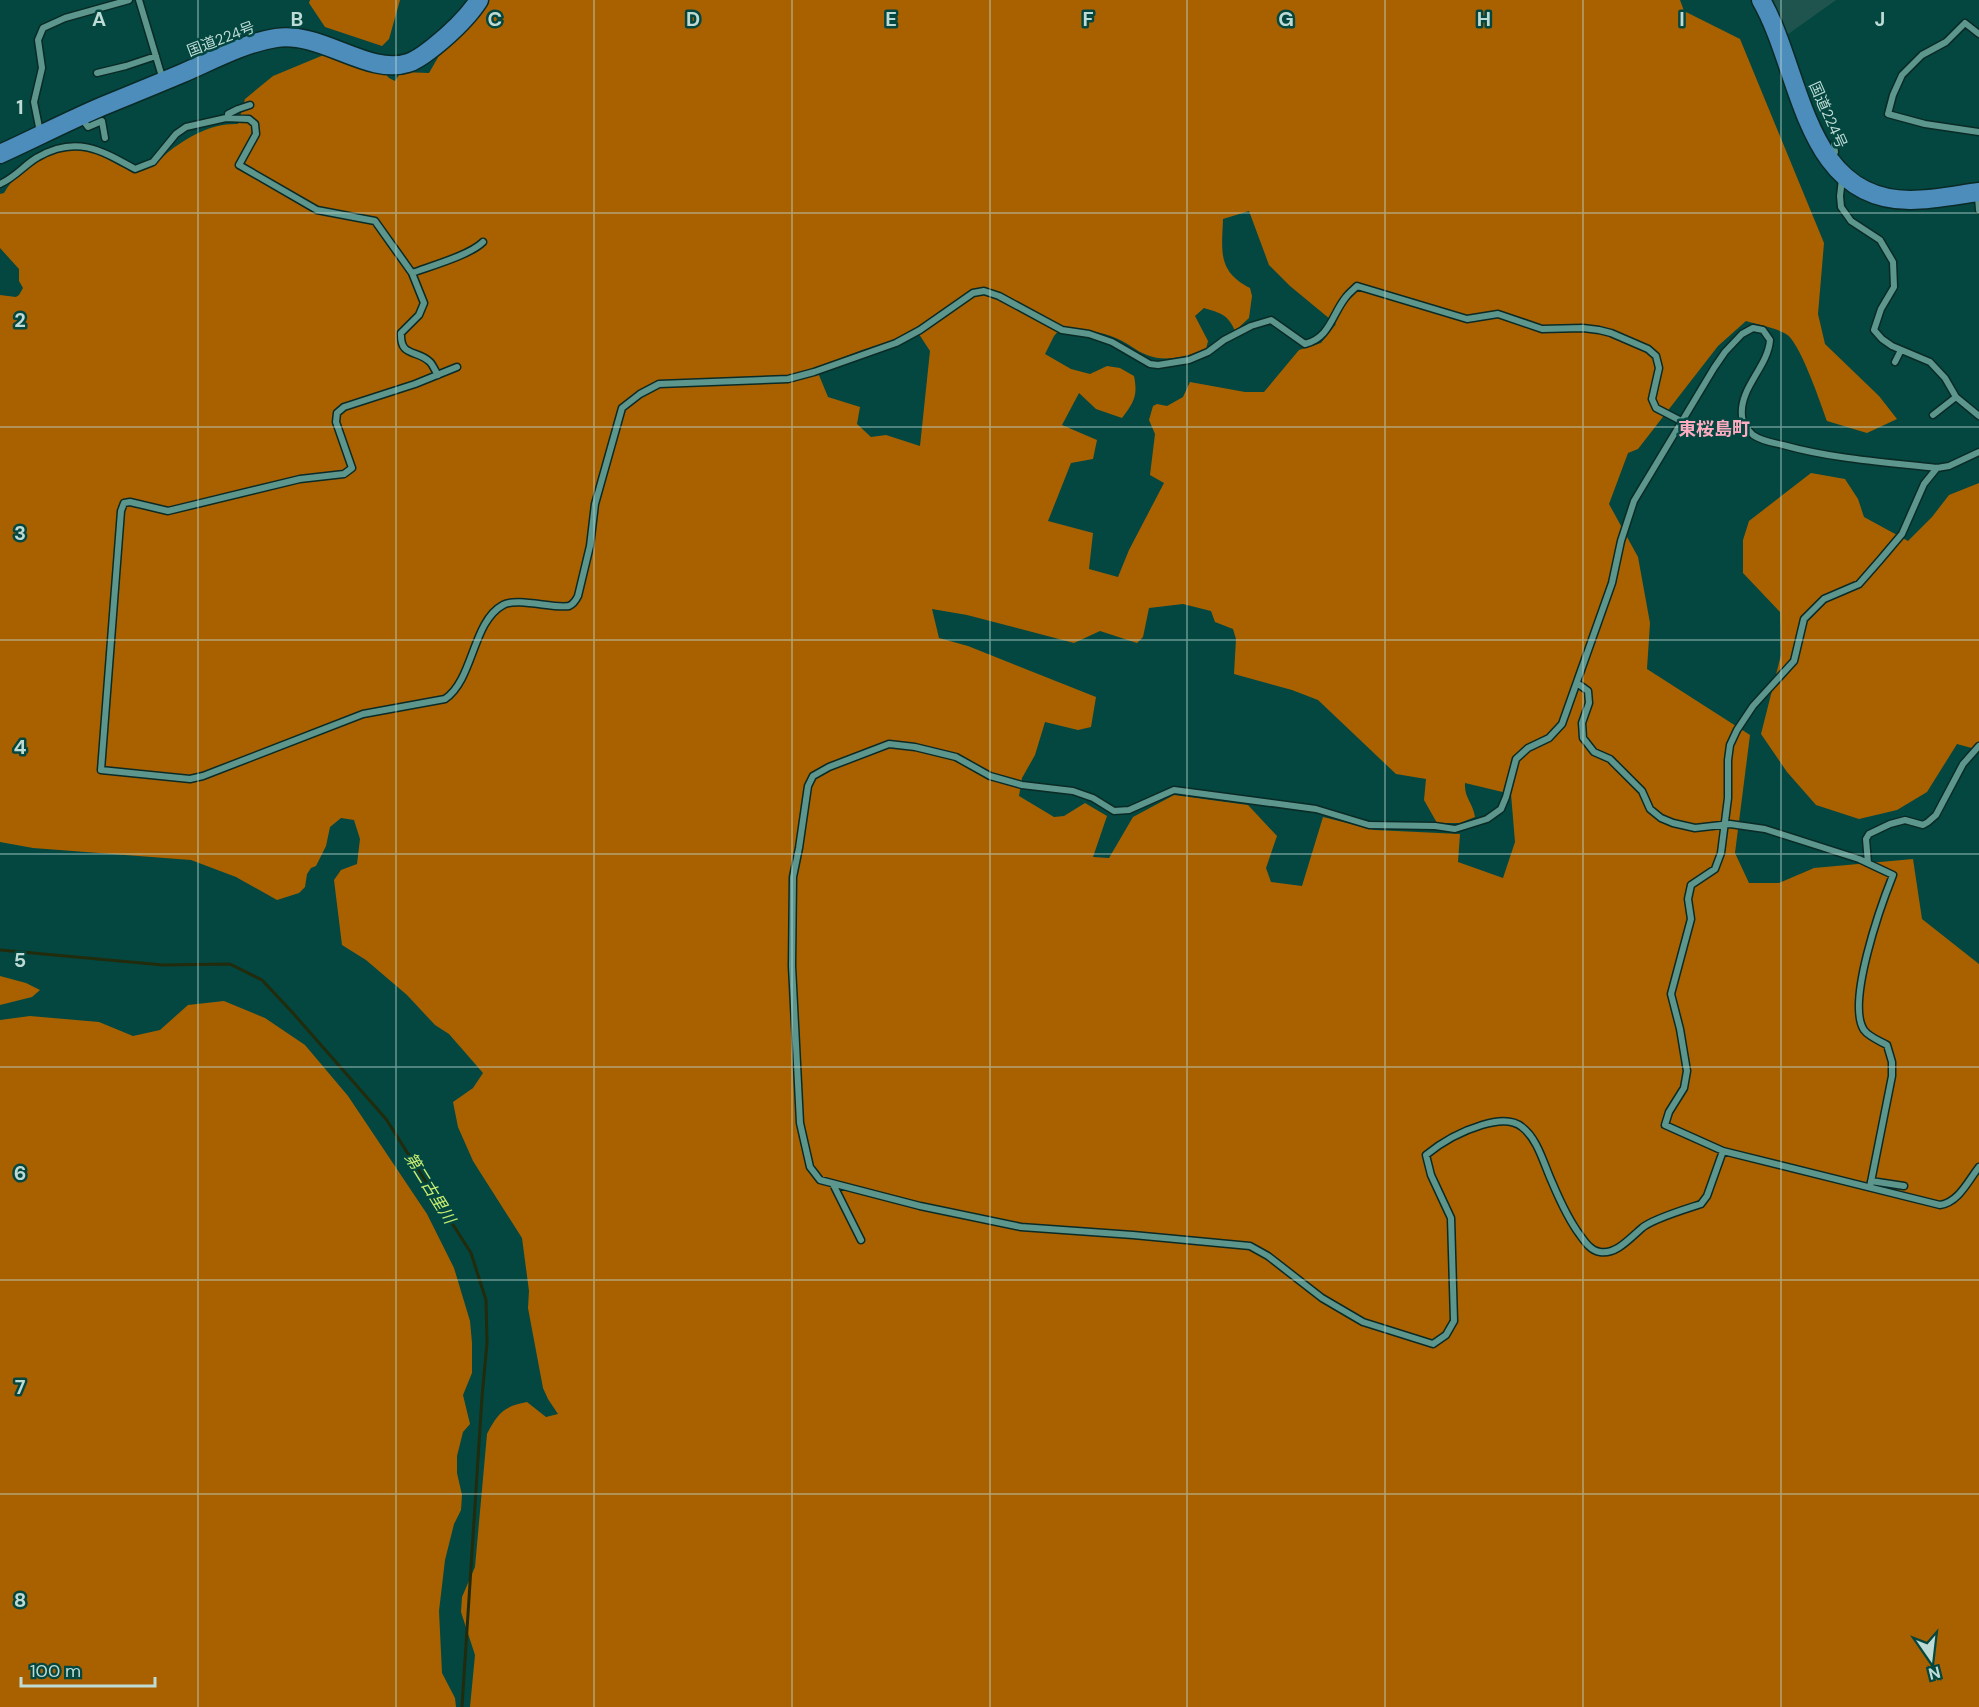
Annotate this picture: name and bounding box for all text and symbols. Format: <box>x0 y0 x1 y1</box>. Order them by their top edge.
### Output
text: A <box>92 6 106 32</box>
text: B <box>291 6 303 32</box>
text: C <box>488 6 502 32</box>
text: D <box>686 6 700 32</box>
text: E <box>885 6 897 32</box>
text: F <box>1082 6 1094 32</box>
text: G <box>1278 6 1294 32</box>
text: H <box>1477 6 1491 32</box>
text: I <box>1679 6 1685 32</box>
text: J <box>1875 6 1885 32</box>
street label: 国道224号 <box>184 17 258 61</box>
street label: 国道224号 <box>1804 78 1852 152</box>
text: 1 <box>16 94 24 120</box>
text: 2 <box>14 307 26 333</box>
district label: 東桜島町 <box>1678 417 1750 441</box>
text: 3 <box>14 520 26 546</box>
text: 4 <box>14 734 27 760</box>
text: 5 <box>14 947 26 973</box>
water label: 第二古里川 <box>400 1149 461 1229</box>
text: 6 <box>14 1160 26 1186</box>
text: 7 <box>15 1374 26 1400</box>
text: 8 <box>14 1587 26 1613</box>
north arrow <box>1901 1629 1961 1689</box>
scale bar <box>21 1650 154 1688</box>
text: 100 m <box>30 1659 81 1683</box>
text: N <box>1926 1661 1943 1685</box>

